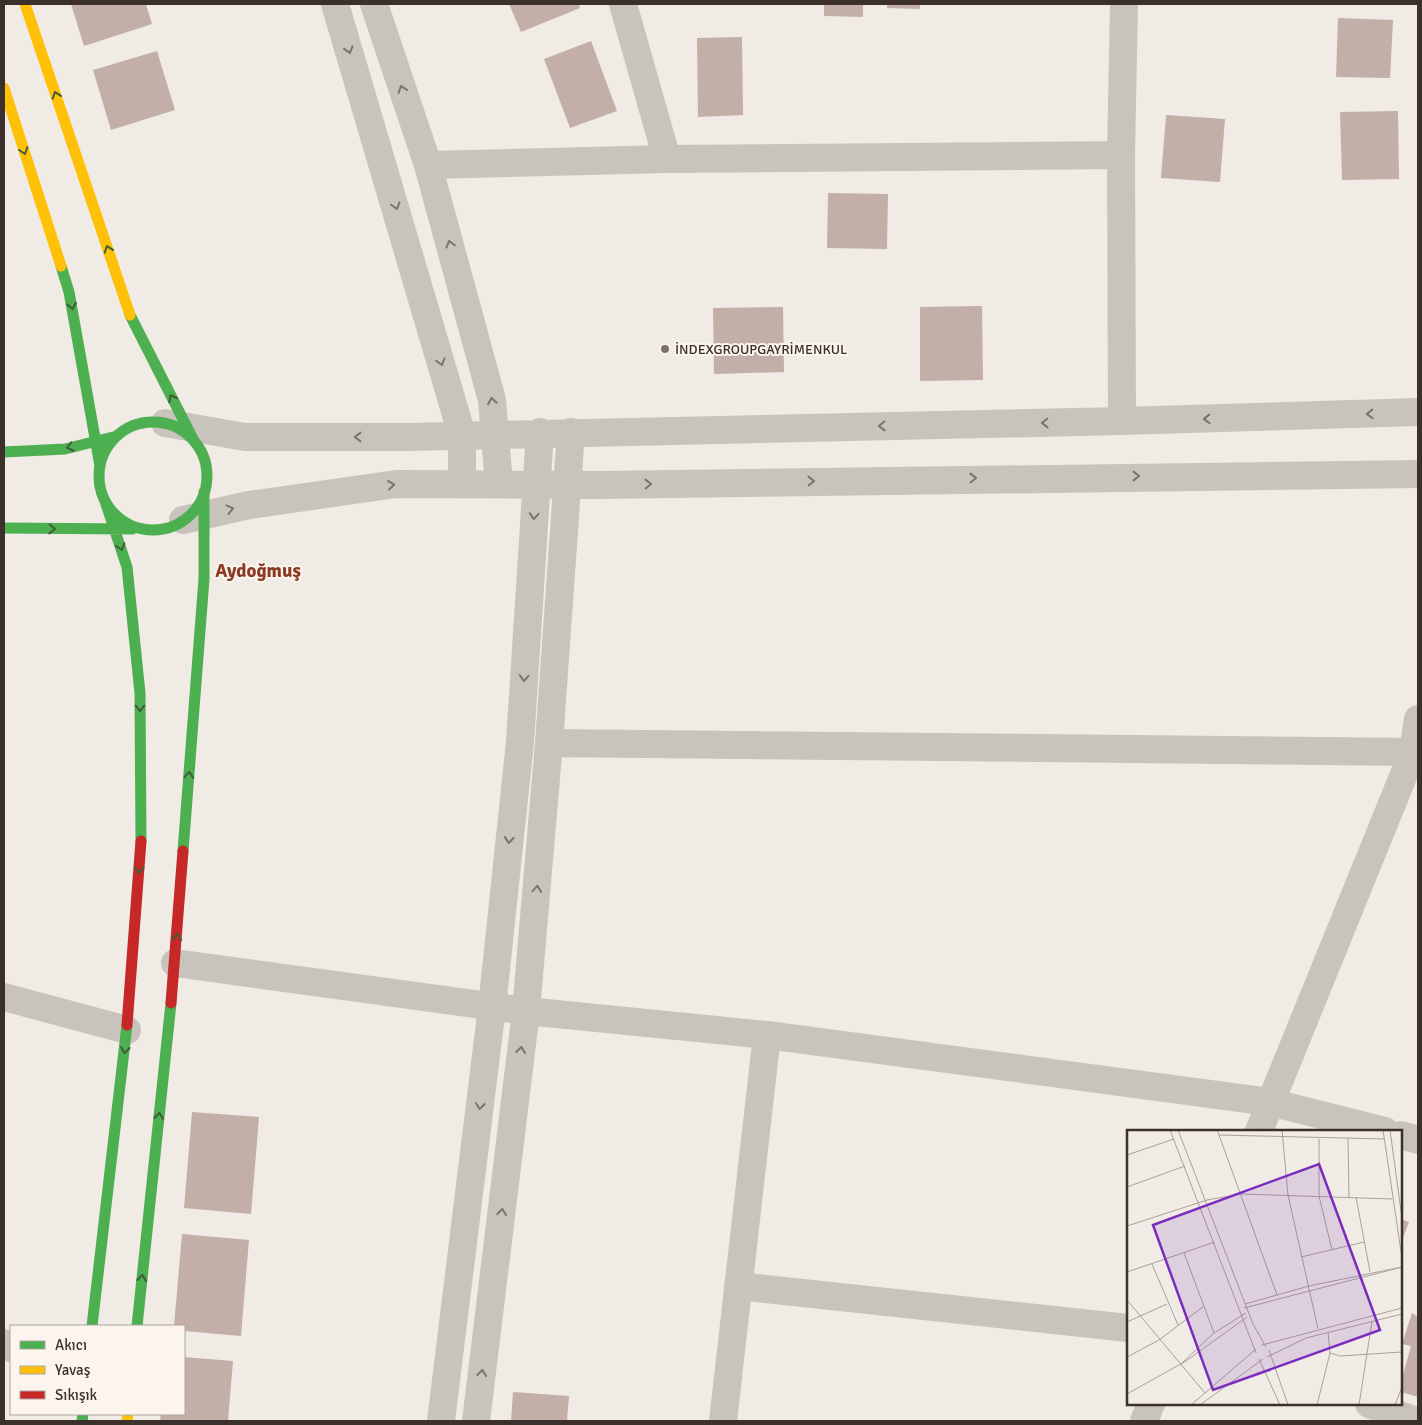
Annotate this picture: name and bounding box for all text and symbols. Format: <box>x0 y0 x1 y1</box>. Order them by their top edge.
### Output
one-way arrow <box>343 46 353 54</box>
one-way arrow <box>398 85 408 93</box>
one-way arrow <box>52 92 62 100</box>
one-way arrow <box>19 146 29 154</box>
one-way arrow <box>390 201 400 210</box>
one-way arrow <box>445 240 456 249</box>
one-way arrow <box>104 246 114 254</box>
one-way arrow <box>66 301 76 310</box>
place label: İNDEXGROUPGAYRİMENKUL <box>675 341 847 358</box>
marker: İNDEXGROUPGAYRİMENKUL <box>659 343 671 355</box>
one-way arrow <box>435 357 445 366</box>
one-way arrow <box>168 394 178 403</box>
one-way arrow <box>487 397 497 405</box>
one-way arrow <box>1365 408 1373 419</box>
one-way arrow <box>1203 413 1211 424</box>
one-way arrow <box>1040 418 1048 428</box>
one-way arrow <box>878 421 886 431</box>
one-way arrow <box>354 432 362 442</box>
one-way arrow <box>65 442 74 452</box>
one-way arrow <box>1132 471 1140 481</box>
one-way arrow <box>969 473 977 484</box>
one-way arrow <box>807 476 815 486</box>
one-way arrow <box>644 479 652 489</box>
one-way arrow <box>387 480 395 491</box>
one-way arrow <box>226 504 235 515</box>
one-way arrow <box>529 512 540 520</box>
one-way arrow <box>49 524 57 534</box>
one-way arrow <box>115 543 125 551</box>
district label: Aydoğmuş <box>215 559 301 583</box>
one-way arrow <box>518 674 529 682</box>
one-way arrow <box>135 704 145 712</box>
one-way arrow <box>184 771 195 779</box>
one-way arrow <box>504 836 515 844</box>
one-way arrow <box>134 867 145 875</box>
one-way arrow <box>531 884 542 892</box>
one-way arrow <box>171 933 182 941</box>
one-way arrow <box>120 1046 131 1054</box>
one-way arrow <box>516 1046 526 1055</box>
one-way arrow <box>475 1102 486 1110</box>
one-way arrow <box>153 1112 164 1120</box>
inset map <box>1127 1130 1402 1405</box>
one-way arrow <box>496 1207 507 1215</box>
one-way arrow <box>137 1273 148 1281</box>
legend <box>10 1325 185 1415</box>
text: Akıcı <box>55 1336 87 1354</box>
text: Yavaş <box>55 1361 91 1379</box>
one-way arrow <box>476 1369 487 1377</box>
text: Sıkışık <box>55 1386 98 1404</box>

